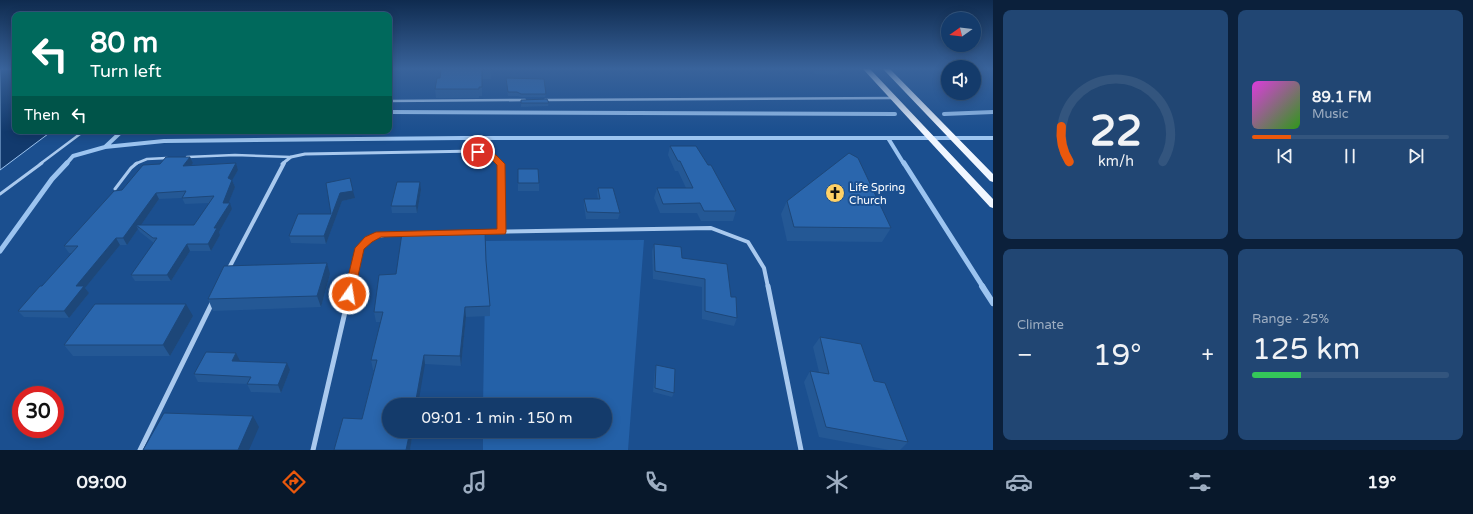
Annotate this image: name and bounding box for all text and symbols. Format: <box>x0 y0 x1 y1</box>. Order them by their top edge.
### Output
north arrow <box>941 12 981 52</box>
map controls <box>941 12 981 100</box>
text: 80 m <box>90 26 158 60</box>
icon: left <box>24 28 76 80</box>
text: Turn left <box>90 60 162 82</box>
button: sound <box>941 60 981 100</box>
text: 89.1 FM <box>1312 88 1372 106</box>
icon: left <box>68 104 90 126</box>
text: Then <box>24 106 60 124</box>
text: Music <box>1312 106 1349 122</box>
text: 22 <box>1089 107 1142 157</box>
pin <box>461 135 495 169</box>
icon: arrive <box>467 141 489 163</box>
icon: previous <box>1274 145 1296 167</box>
icon: pause <box>1339 145 1361 167</box>
icon: next <box>1405 145 1427 167</box>
text: km/h <box>1098 153 1133 170</box>
place label: Life Spring Church <box>849 181 905 207</box>
church icon: Life Spring Church <box>824 182 846 204</box>
position arrow <box>328 273 370 315</box>
text: Range · 25% <box>1252 311 1329 327</box>
text: Climate <box>1017 317 1064 333</box>
text: 125 km <box>1252 331 1360 368</box>
text: 19° <box>1093 337 1142 374</box>
text: − <box>1017 342 1033 368</box>
text: + <box>1202 342 1214 368</box>
speed limit sign: 30 <box>12 386 64 438</box>
text: 09:01 · 1 min · 150 m <box>422 409 572 427</box>
icon: directions <box>280 468 308 496</box>
icon: music <box>461 468 489 496</box>
icon: phone <box>642 468 670 496</box>
icon: climate <box>823 468 851 496</box>
icon: car <box>1005 468 1033 496</box>
icon: filters <box>1186 468 1214 496</box>
text: 09:00 <box>77 471 127 493</box>
text: 19° <box>1367 471 1396 493</box>

